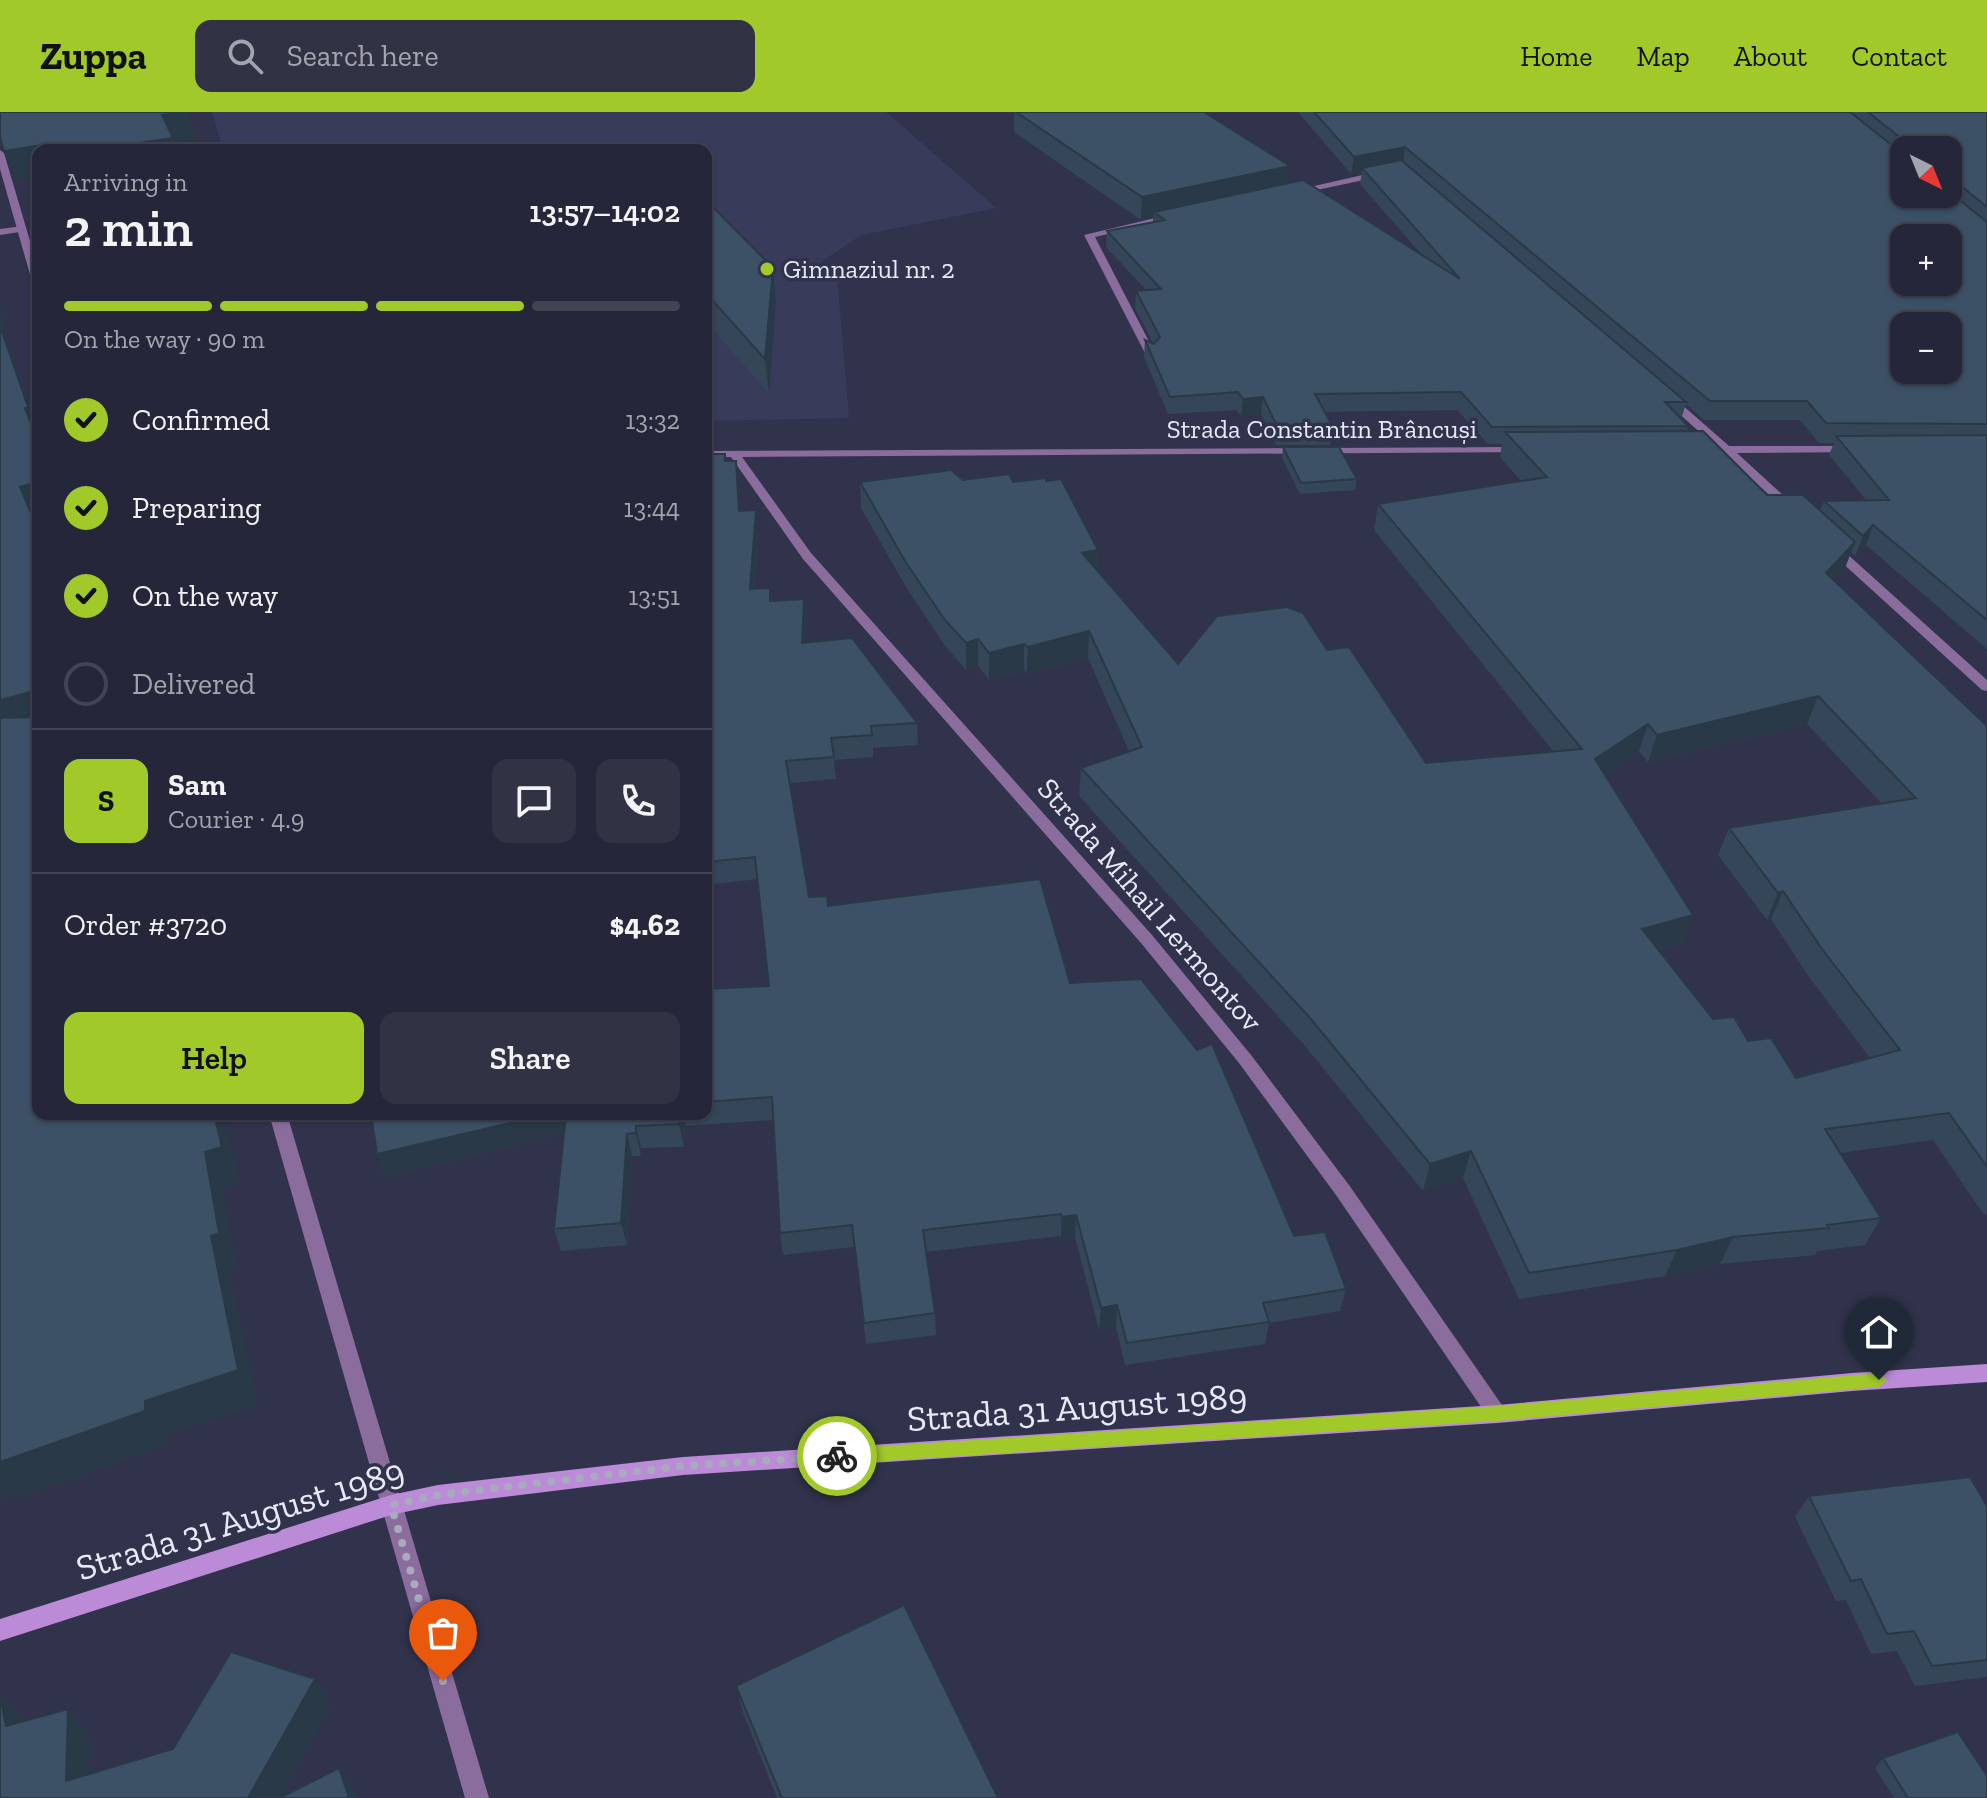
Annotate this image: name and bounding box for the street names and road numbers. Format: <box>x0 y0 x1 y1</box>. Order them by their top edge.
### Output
street label: Strada Constantin Brâncuși <box>1167 413 1477 445</box>
street label: Strada Mihail Lermontov <box>1030 771 1270 1039</box>
street label: Strada 31 August 1989 <box>906 1374 1248 1440</box>
street label: Strada 31 August 1989 <box>71 1449 409 1589</box>

